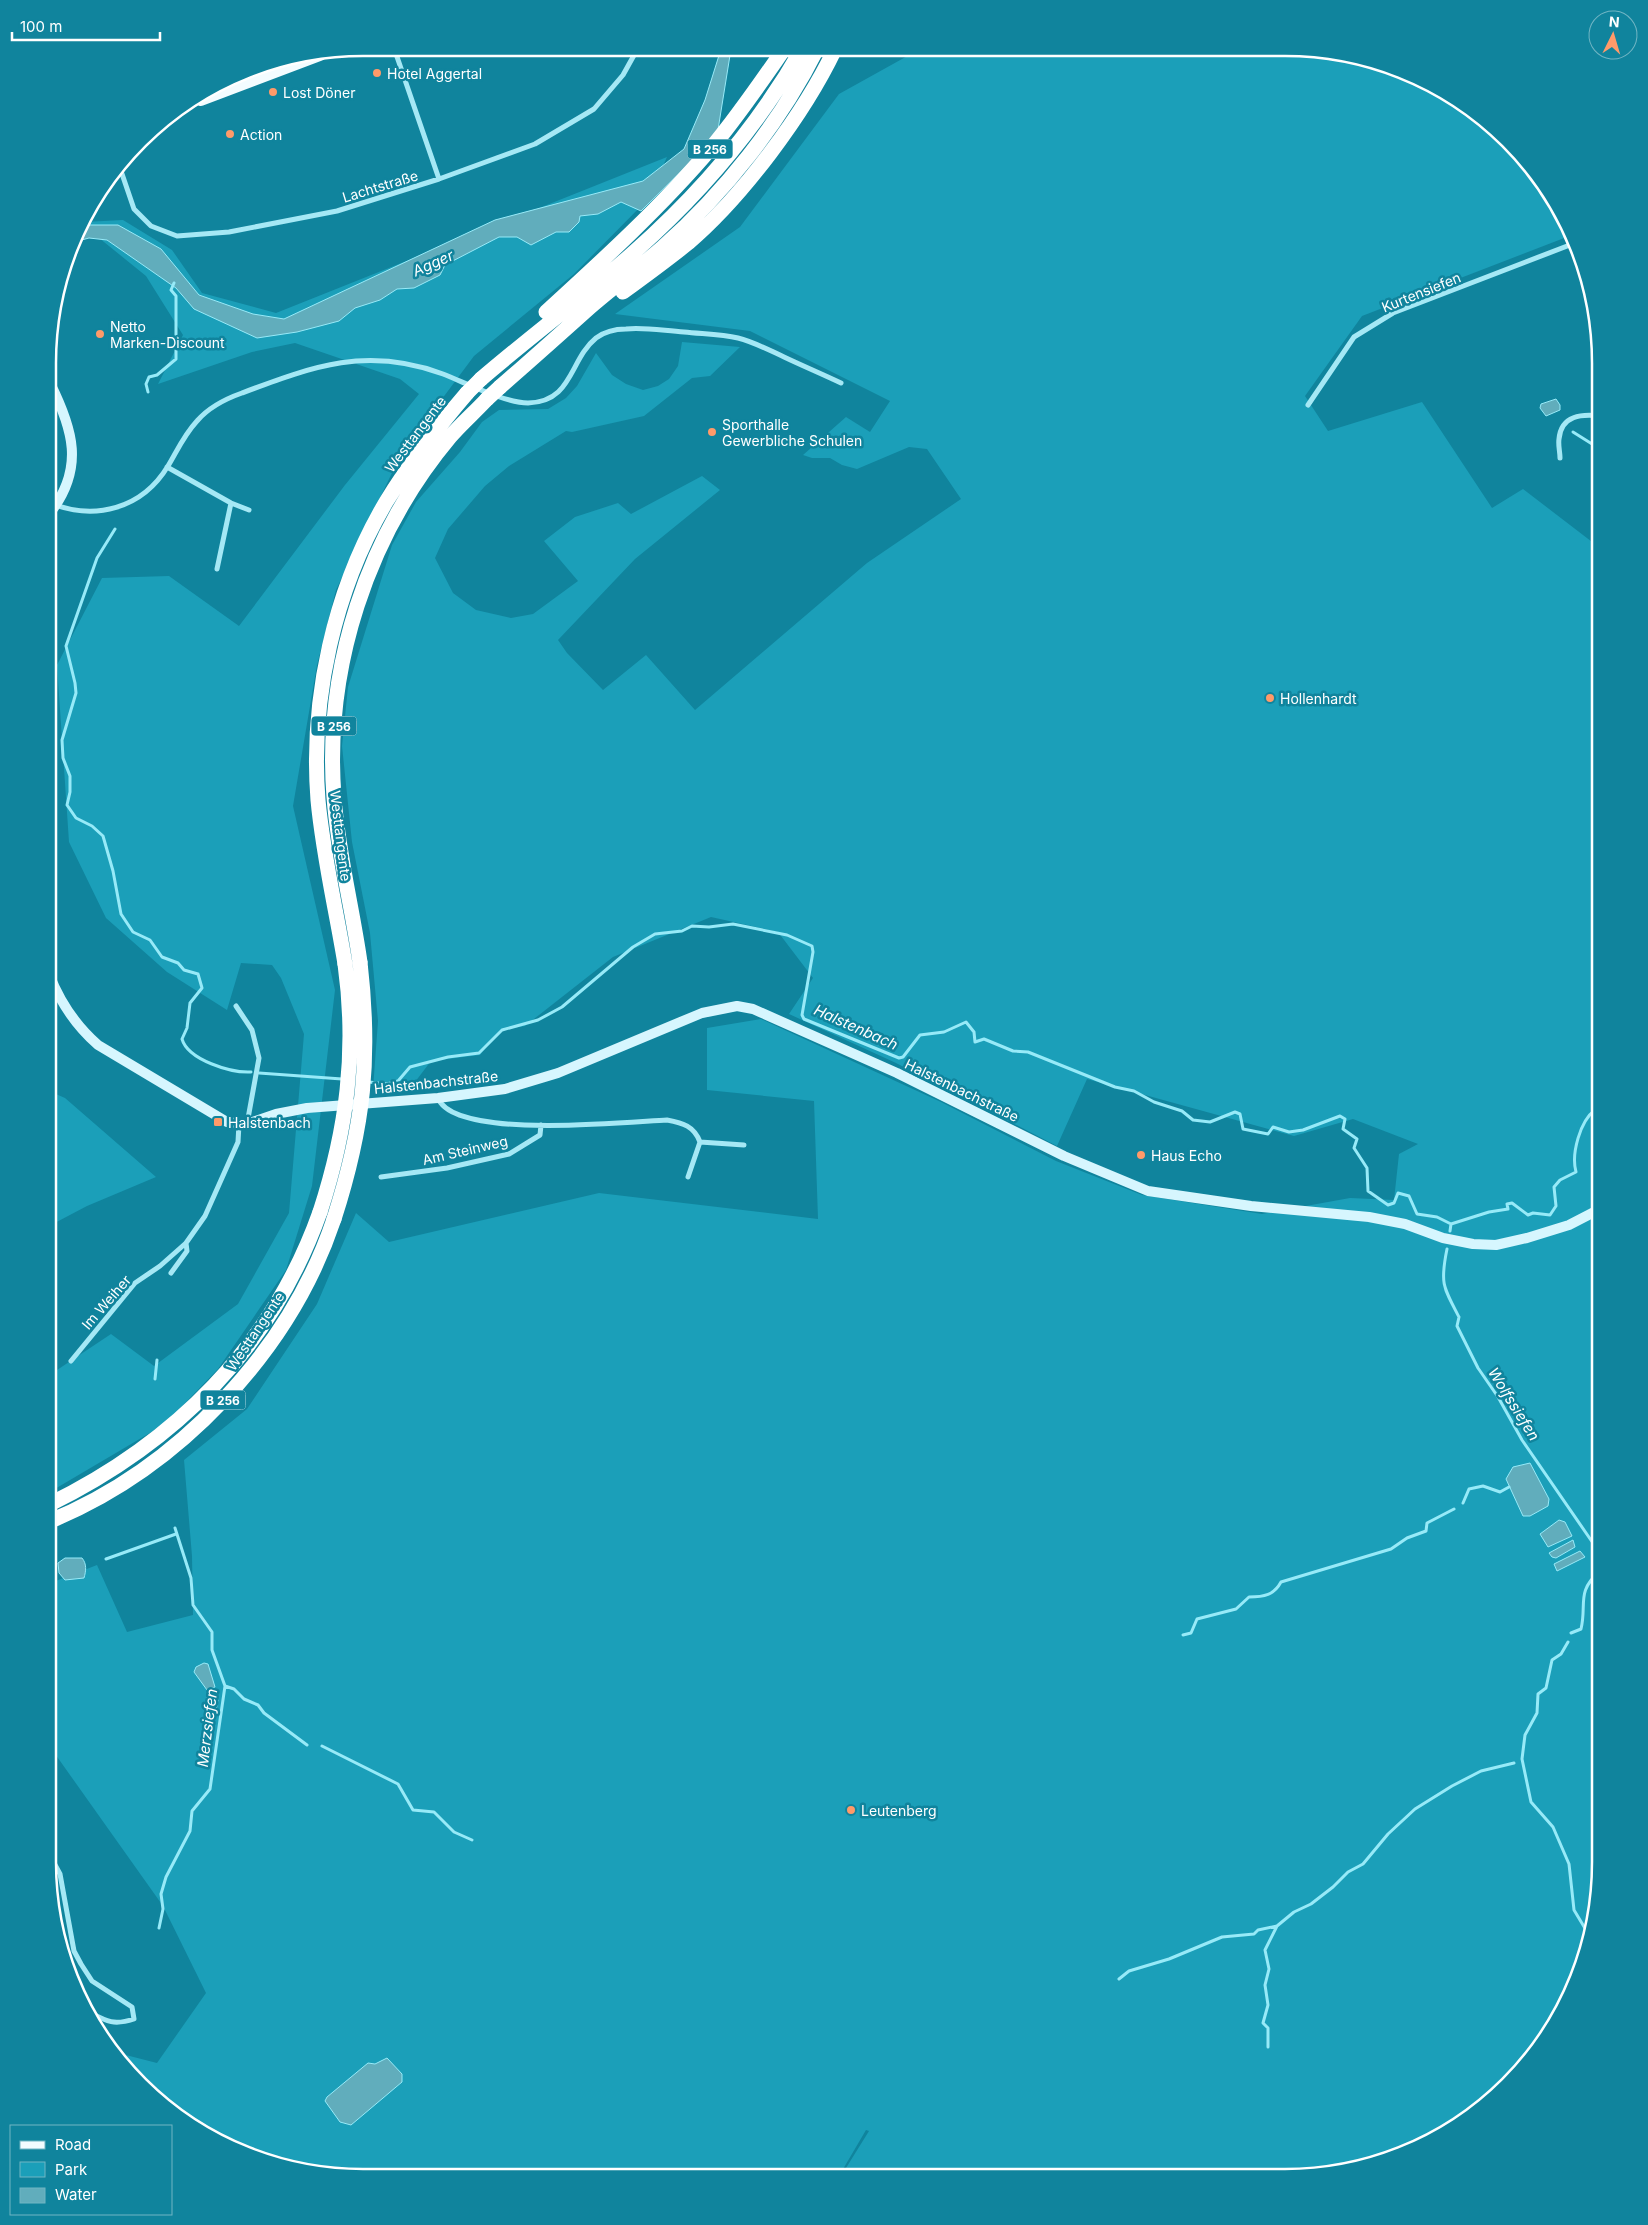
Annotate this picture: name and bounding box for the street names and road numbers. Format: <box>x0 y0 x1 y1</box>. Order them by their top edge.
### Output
road number: B 256 <box>688 140 732 158</box>
street label: Lachtstraße <box>340 166 420 206</box>
street label: Kurtensiefen <box>1379 268 1463 316</box>
street label: Westtangente <box>381 392 449 476</box>
road number: B 256 <box>312 716 356 736</box>
street label: Westtangente <box>327 790 355 882</box>
street label: Halstenbachstraße <box>902 1055 1022 1125</box>
street label: Halstenbachstraße <box>373 1067 499 1097</box>
street label: Am Steinweg <box>421 1132 509 1168</box>
street label: Im Weiher <box>78 1271 134 1333</box>
street label: Westtangente <box>222 1288 288 1374</box>
road number: B 256 <box>200 1390 246 1410</box>

